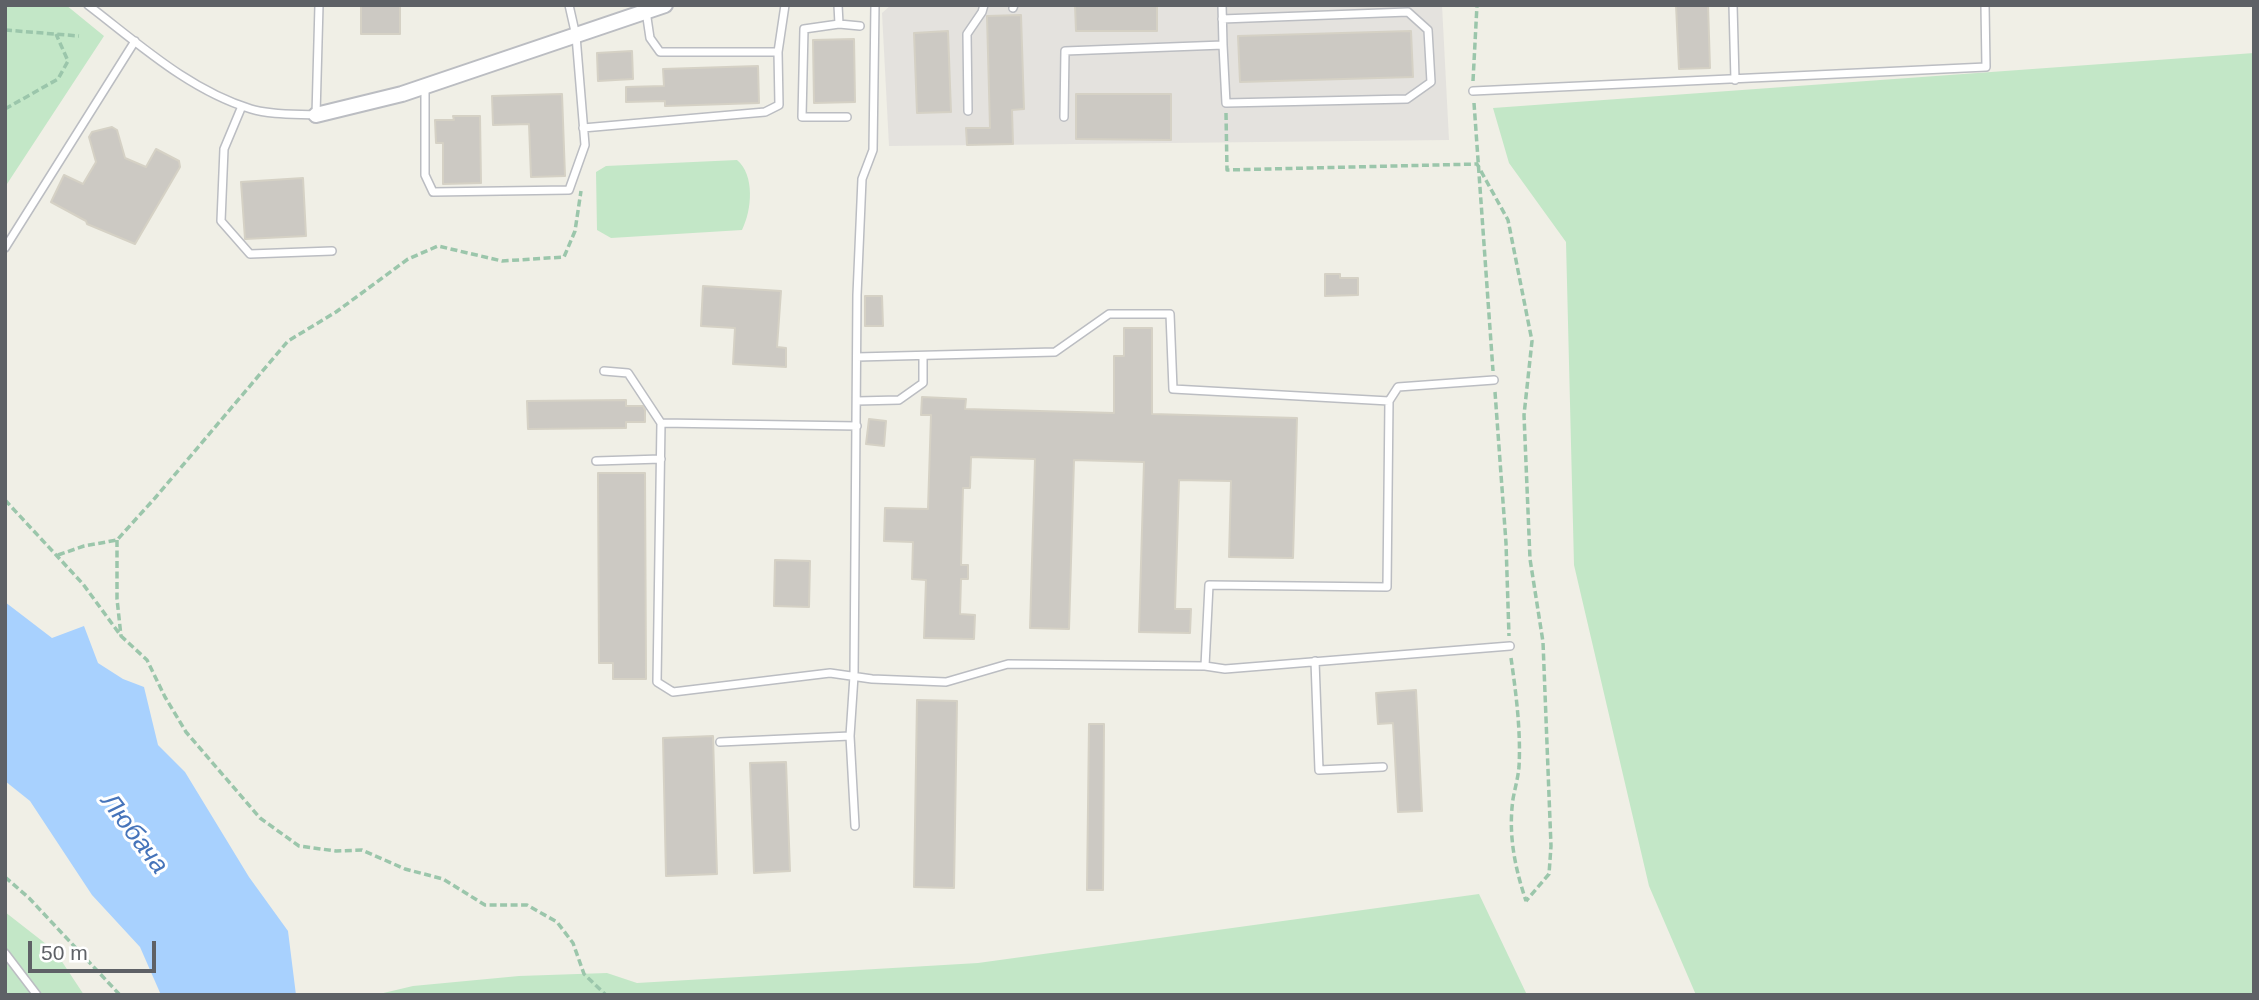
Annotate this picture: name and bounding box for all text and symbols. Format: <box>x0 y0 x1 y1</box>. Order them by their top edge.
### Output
water label: Любача <box>94 788 174 880</box>
scale bar <box>32 926 159 970</box>
text: 50 m <box>41 941 88 964</box>

